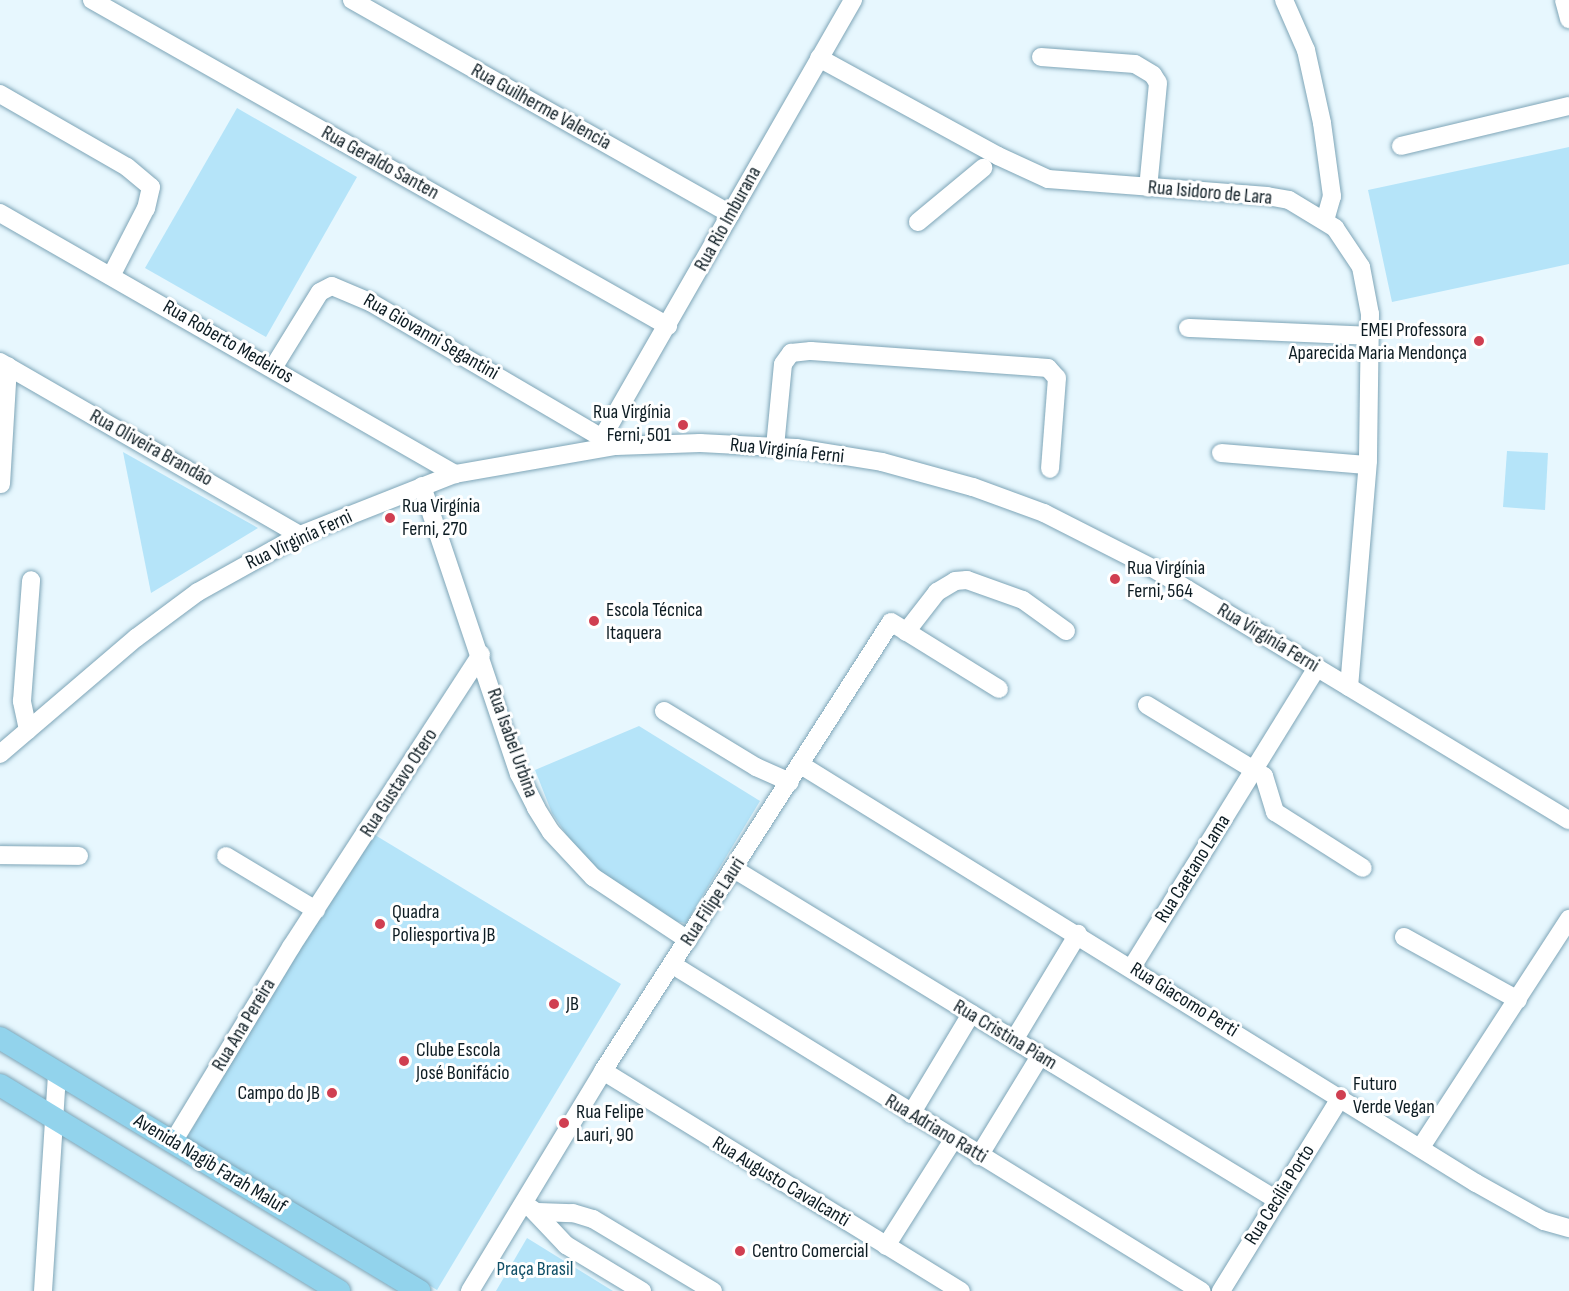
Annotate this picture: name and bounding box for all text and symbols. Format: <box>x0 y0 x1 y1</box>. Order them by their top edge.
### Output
street label: Rua Guilherme Valencia <box>467 59 615 155</box>
street label: Rua Geraldo Santen <box>317 121 443 205</box>
street label: Rua Rio Imburana <box>689 163 767 275</box>
street label: Rua Isidoro de Lara <box>1147 176 1273 210</box>
street label: Rua Giovanni Segantini <box>359 289 503 385</box>
street label: Rua Roberto Medeiros <box>159 295 297 389</box>
place label: EMEI Professora Aparecida Maria Mendonça <box>1289 318 1467 365</box>
marker: EMEI Professora Aparecida Maria Mendonça <box>1472 334 1486 348</box>
place label: Rua Virgínia Ferni, 501 <box>593 401 671 448</box>
street label: Rua Oliveira Brandão <box>85 404 217 492</box>
marker: Rua Virgínia Ferni, 501 <box>676 418 690 432</box>
street label: Rua Virginía Ferni <box>729 433 845 469</box>
place label: Rua Virgínia Ferni, 270 <box>402 494 480 541</box>
street label: Rua Virginía Ferni <box>242 505 356 575</box>
marker: Rua Virgínia Ferni, 270 <box>383 511 397 525</box>
place label: Rua Virgínia Ferni, 564 <box>1127 556 1205 603</box>
marker: Rua Virgínia Ferni, 564 <box>1108 572 1122 586</box>
place label: Escola Técnica Itaquera <box>606 598 703 645</box>
street label: Rua Virginía Ferni <box>1213 598 1323 678</box>
marker: Escola Técnica Itaquera <box>587 614 601 628</box>
street label: Rua Isabel Urbina <box>481 685 543 801</box>
street label: Rua Gustavo Otero <box>355 724 443 842</box>
street label: Rua Caetano Lama <box>1150 811 1236 927</box>
street label: Rua Filipe Lauri <box>676 853 750 951</box>
place label: Quadra Poliesportiva JB <box>392 900 496 947</box>
marker: Quadra Poliesportiva JB <box>373 917 387 931</box>
street label: Rua Giacomo Perti <box>1126 957 1242 1043</box>
street label: Rua Ana Pereira <box>207 974 281 1076</box>
place label: JB <box>566 992 579 1016</box>
street label: Rua Cristina Piam <box>949 995 1061 1075</box>
marker: JB <box>547 997 561 1011</box>
place label: Clube Escola José Bonifácio <box>416 1038 510 1085</box>
marker: Clube Escola José Bonifácio <box>397 1054 411 1068</box>
place label: Futuro Verde Vegan <box>1353 1072 1435 1119</box>
place label: Campo do JB <box>238 1081 320 1105</box>
marker: Campo do JB <box>325 1086 339 1100</box>
marker: Futuro Verde Vegan <box>1334 1088 1348 1102</box>
street label: Rua Adriano Ratti <box>881 1089 991 1169</box>
place label: Rua Felipe Lauri, 90 <box>576 1100 644 1147</box>
street label: Avenida Nagib Farah Maluf <box>129 1109 291 1219</box>
marker: Rua Felipe Lauri, 90 <box>557 1116 571 1130</box>
street label: Rua Augusto Cavalcanti <box>708 1132 854 1232</box>
street label: Rua Cecília Porto <box>1240 1141 1320 1249</box>
place label: Centro Comercial <box>752 1239 869 1263</box>
marker: Centro Comercial <box>733 1244 747 1258</box>
park label: Praça Brasil <box>497 1257 573 1281</box>

